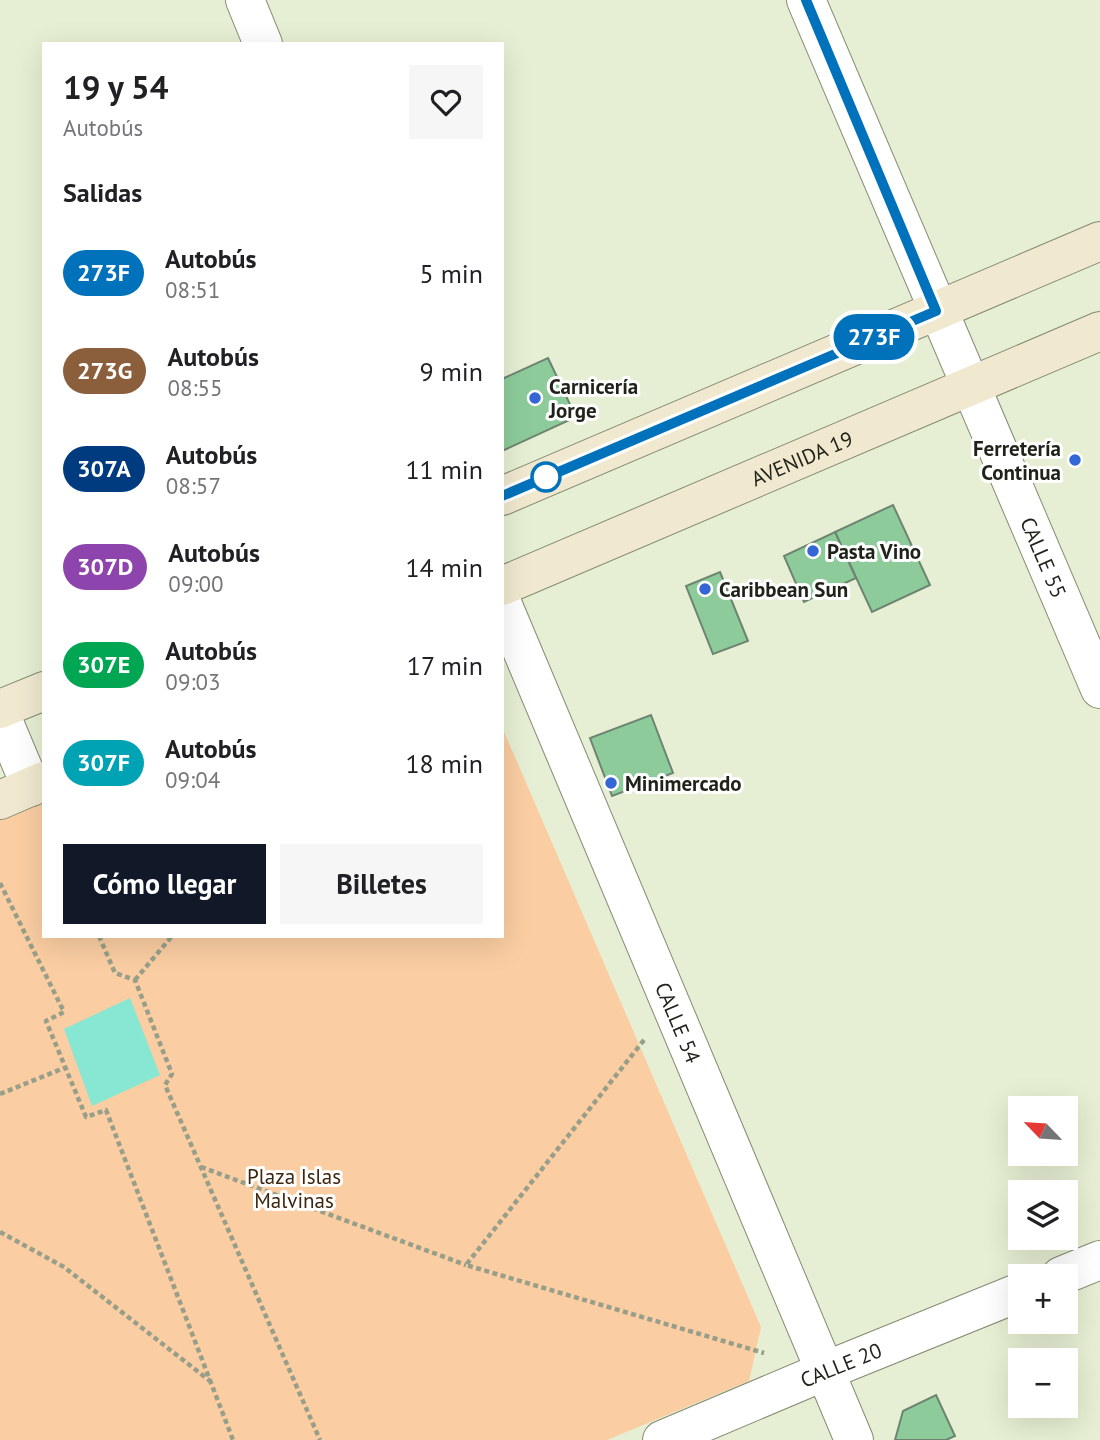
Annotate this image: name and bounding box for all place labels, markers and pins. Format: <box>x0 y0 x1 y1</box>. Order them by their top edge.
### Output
place label: Carnicería Jorge <box>548 373 638 424</box>
marker: Carnicería Jorge <box>527 390 543 406</box>
place label: Ferretería Continua <box>973 435 1061 486</box>
marker: Ferretería Continua <box>1067 452 1083 468</box>
unlabelled marker <box>531 462 561 492</box>
place label: Pasta Vino <box>827 538 921 565</box>
marker: Pasta Vino <box>805 543 821 559</box>
place label: Caribbean Sun <box>719 576 848 603</box>
marker: Caribbean Sun <box>697 581 713 597</box>
place label: Minimercado <box>625 770 742 797</box>
marker: Minimercado <box>603 775 619 791</box>

